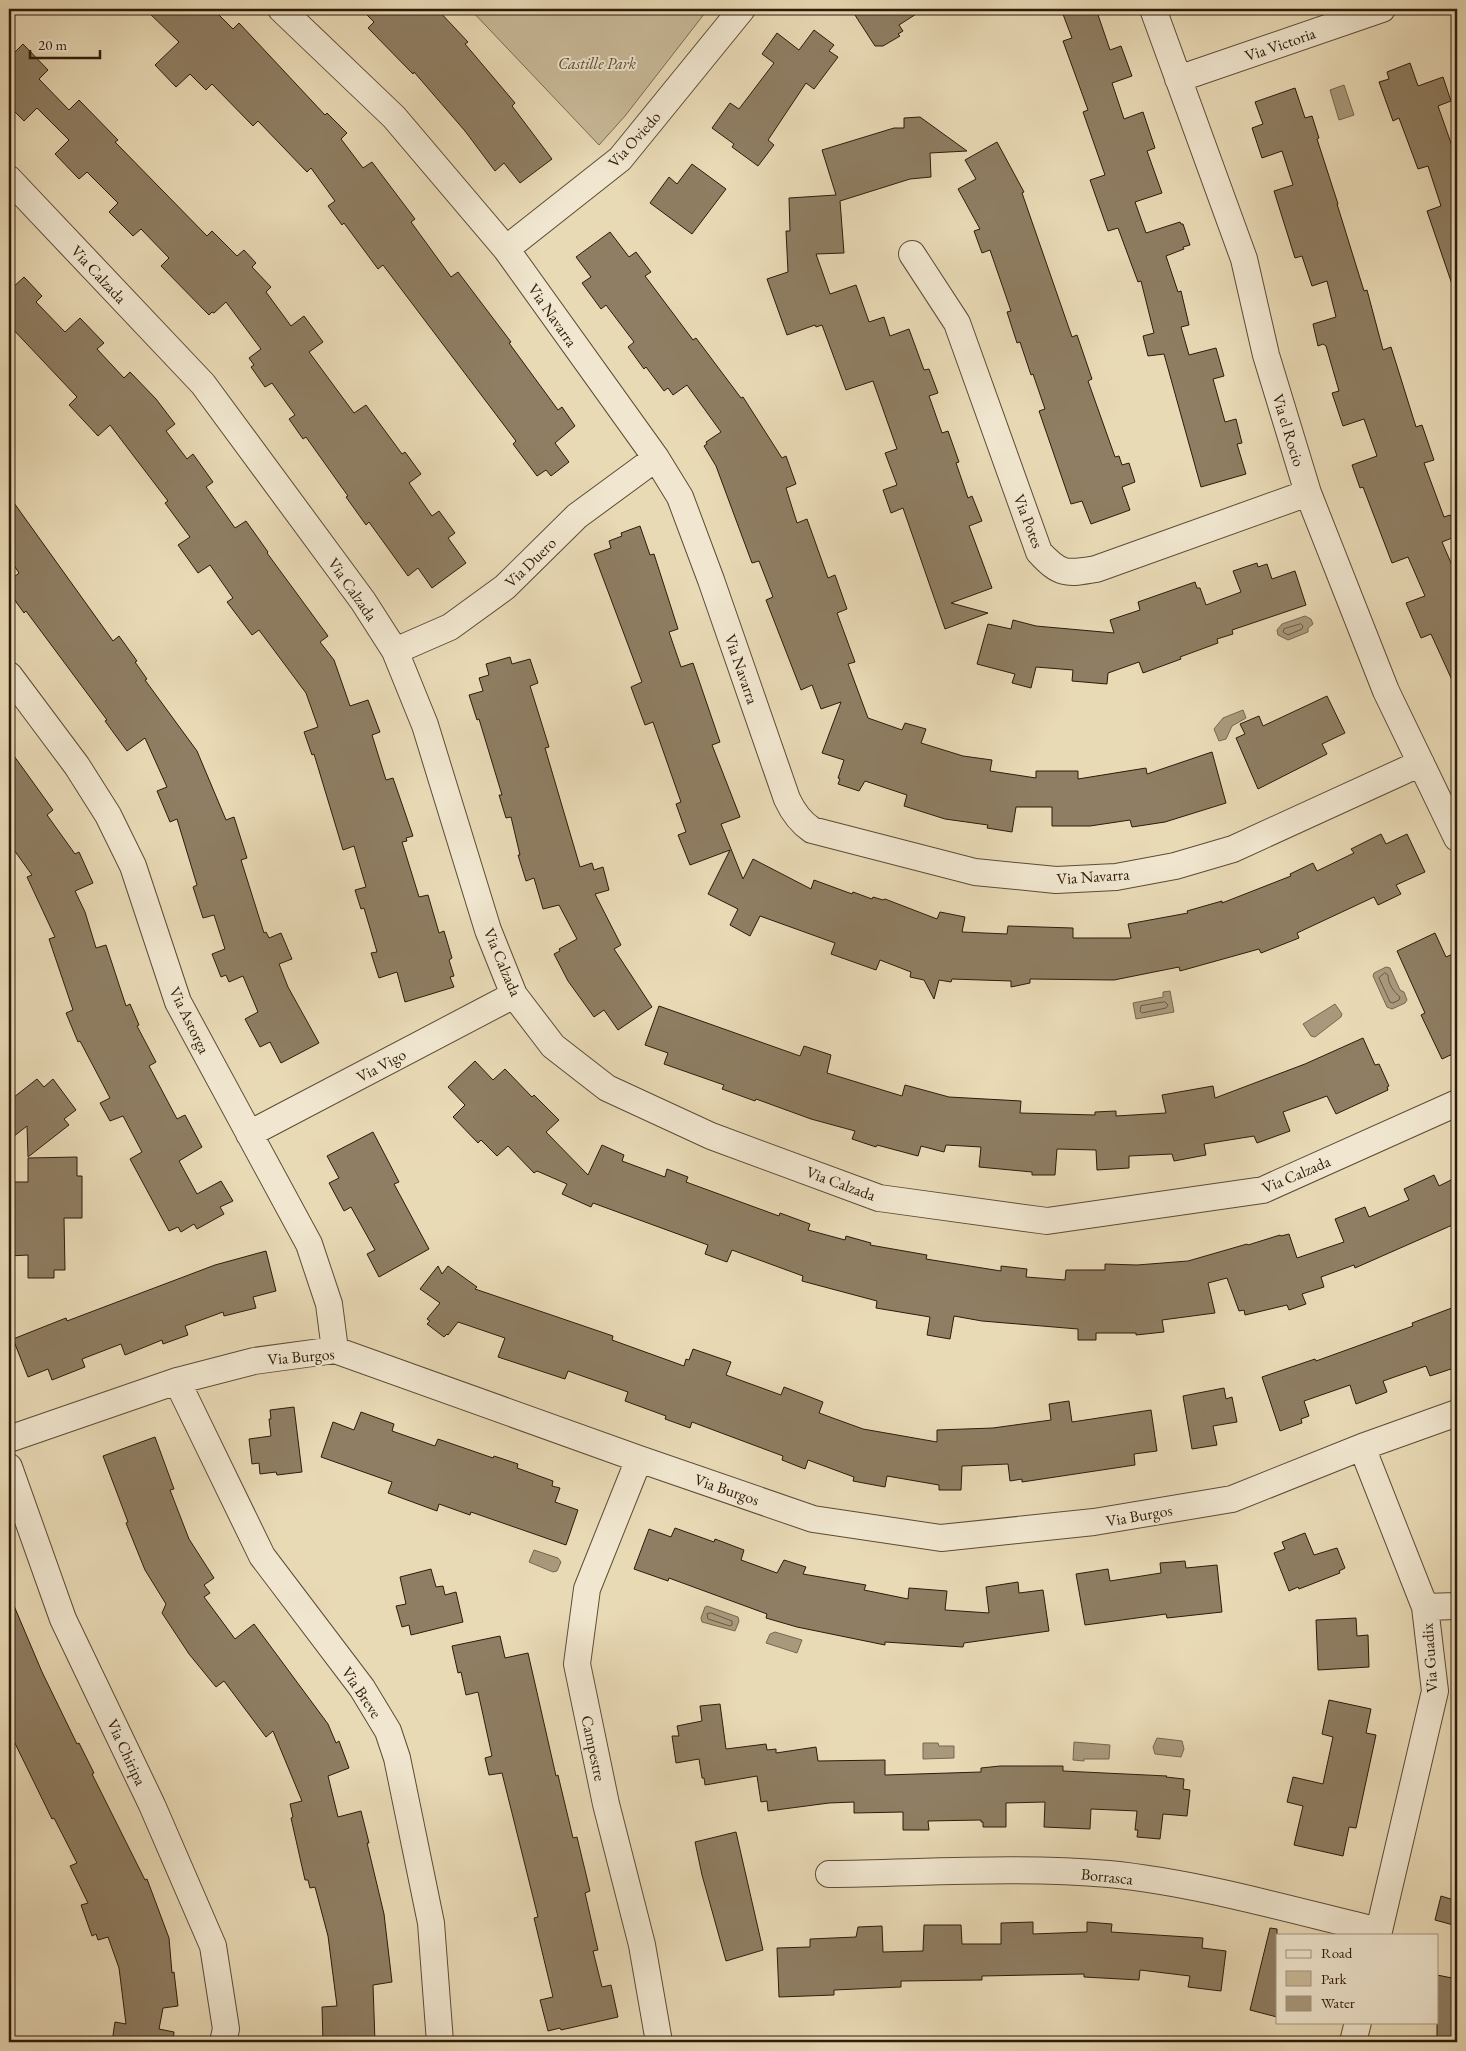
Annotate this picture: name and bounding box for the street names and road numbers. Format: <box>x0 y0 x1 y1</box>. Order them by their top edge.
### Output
street label: Via Victoria <box>1242 22 1319 66</box>
street label: Via Oviedo <box>603 107 665 172</box>
street label: Via Calzada <box>66 241 131 308</box>
street label: Via Navarra <box>523 279 582 352</box>
street label: Via el Rocio <box>1268 391 1310 469</box>
street label: Via Potes <box>1009 491 1048 551</box>
street label: Via Duero <box>500 533 561 592</box>
street label: Via Calzada <box>323 554 382 625</box>
street label: Via Navarra <box>720 631 764 708</box>
street label: Via Navarra <box>1056 863 1131 890</box>
street label: Via Calzada <box>479 925 527 1000</box>
street label: Via Astorga <box>164 983 215 1058</box>
street label: Via Vigo <box>353 1044 410 1087</box>
street label: Via Calzada <box>1259 1150 1334 1198</box>
street label: Via Calzada <box>803 1161 879 1206</box>
street label: Via Burgos <box>267 1343 335 1370</box>
street label: Via Burgos <box>692 1469 762 1510</box>
street label: Via Burgos <box>1104 1499 1174 1532</box>
street label: Via Guadix <box>1417 1623 1442 1693</box>
street label: Via Breve <box>337 1662 386 1722</box>
street label: Campestre <box>576 1713 611 1783</box>
street label: Via Chiripa <box>102 1716 151 1789</box>
street label: Borrasca <box>1080 1863 1135 1890</box>

